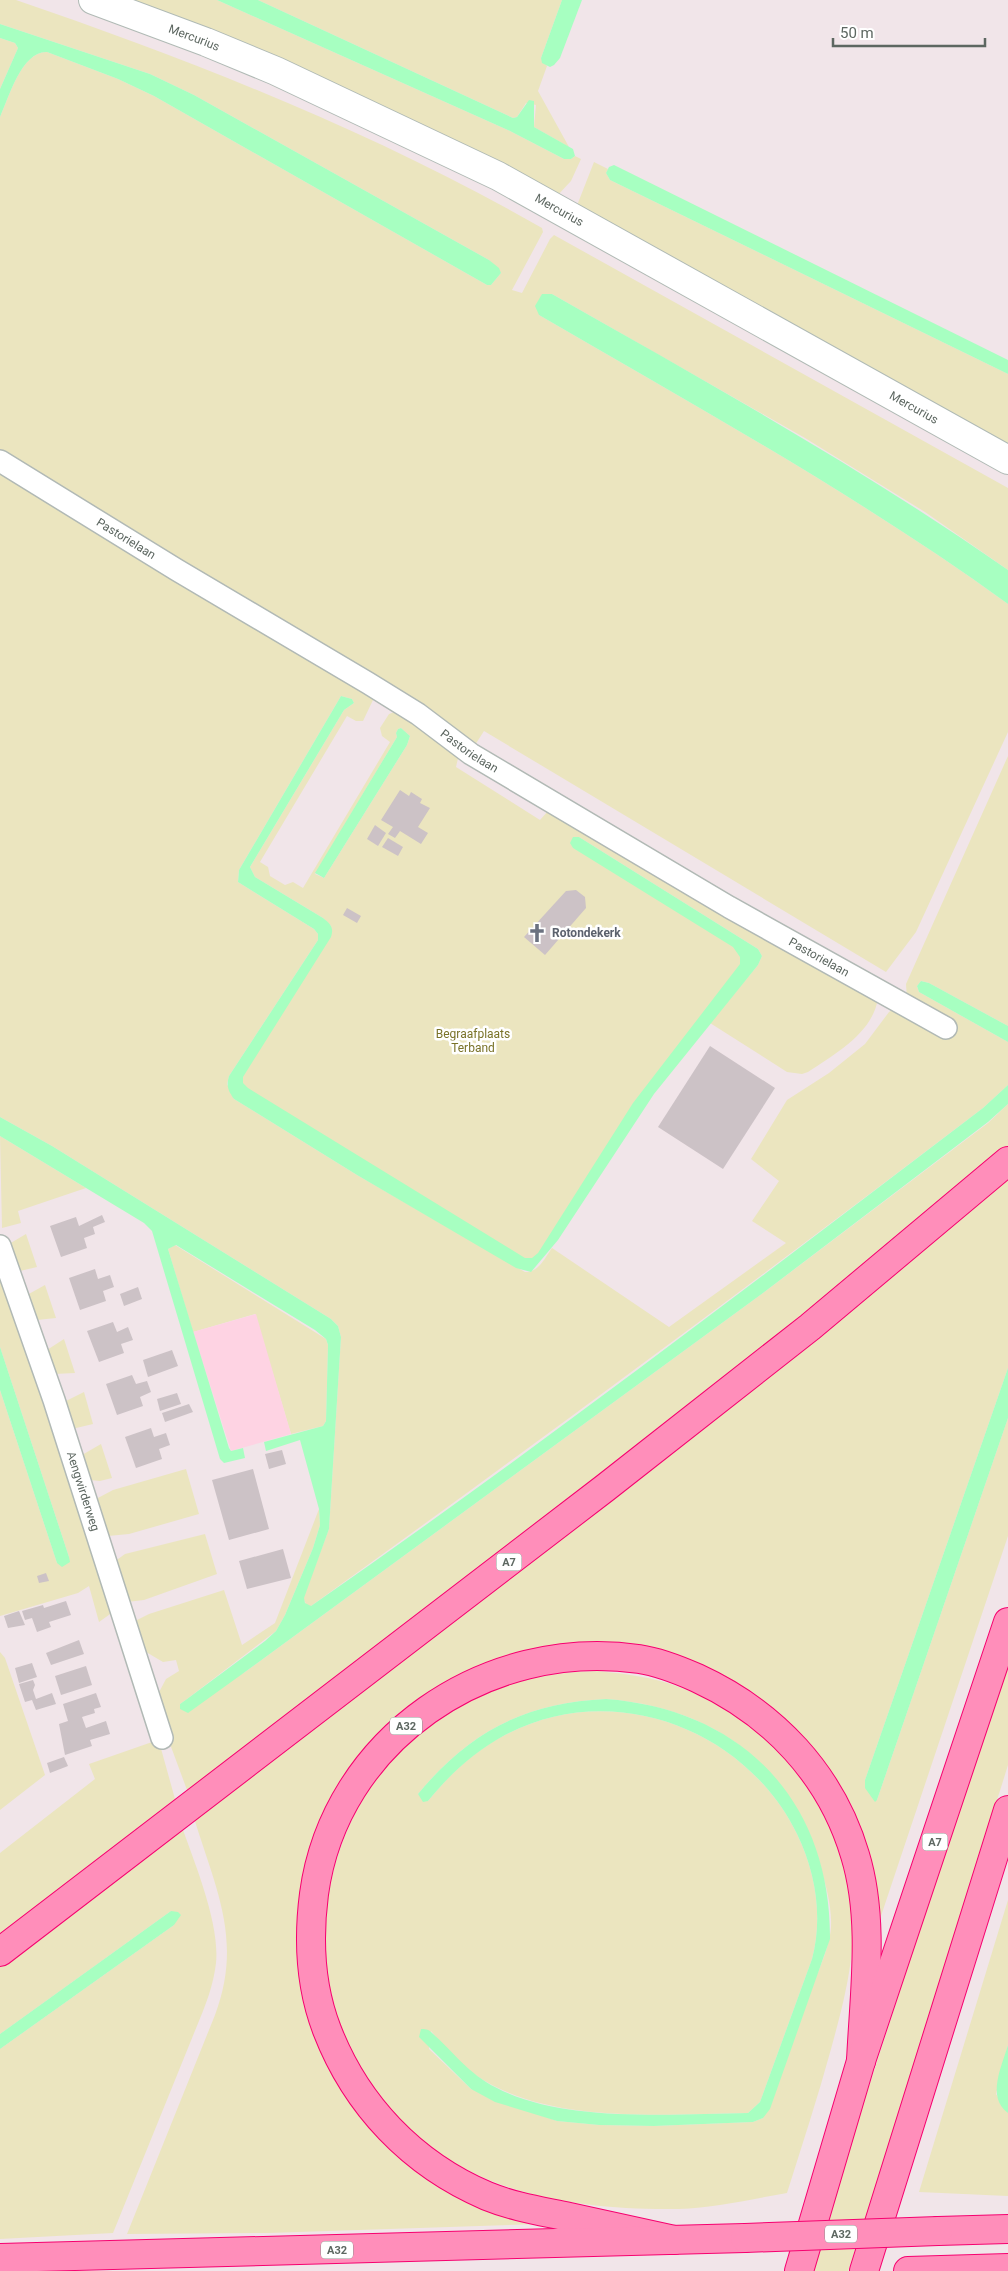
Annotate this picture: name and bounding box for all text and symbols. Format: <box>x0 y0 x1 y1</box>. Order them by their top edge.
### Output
scale bar <box>833 15 986 47</box>
street label: Mercurius <box>167 22 222 54</box>
text: 50 m <box>840 24 874 42</box>
street label: Mercurius <box>532 191 586 229</box>
street label: Mercurius <box>887 388 941 427</box>
street label: Pastorielaan <box>94 515 158 562</box>
street label: Pastorielaan <box>438 726 501 776</box>
church icon: Rotondekerk <box>526 922 548 944</box>
place label: Rotondekerk <box>552 926 621 940</box>
street label: Pastorielaan <box>786 935 852 980</box>
park label: Begraafplaats Terband <box>436 1027 510 1055</box>
street label: Aengwirderweg <box>64 1450 102 1533</box>
road number: A7 <box>496 1554 522 1570</box>
road number: A32 <box>390 1718 422 1734</box>
road number: A7 <box>922 1834 948 1850</box>
road number: A32 <box>825 2226 857 2242</box>
road number: A32 <box>321 2242 353 2258</box>

